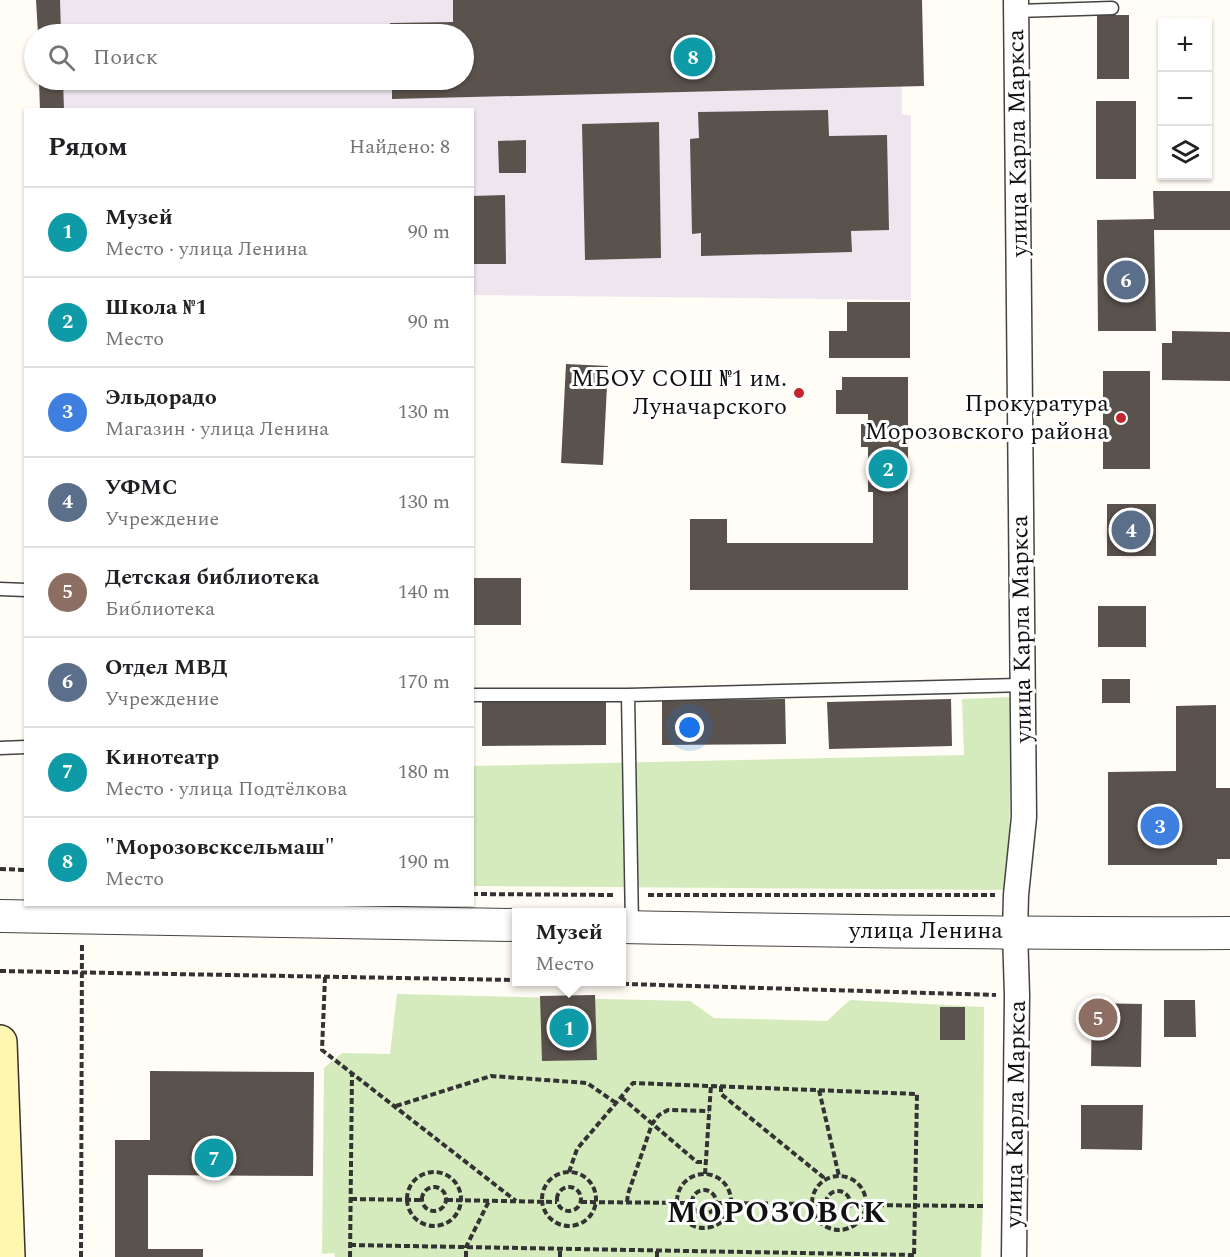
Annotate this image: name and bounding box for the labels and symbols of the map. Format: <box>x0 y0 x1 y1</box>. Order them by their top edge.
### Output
street label: улица Карла Маркса <box>998 28 1038 258</box>
pin: 8 <box>674 34 712 80</box>
pin: 6 <box>1106 258 1146 302</box>
place label: МБОУ СОШ №1 им. Луначарского <box>571 361 787 425</box>
marker: МБОУ СОШ №1 им. Луначарского <box>792 386 806 400</box>
place label: Прокуратура Морозовского района <box>865 386 1109 450</box>
marker: Прокуратура Морозовского района <box>1114 411 1128 425</box>
pin: 2 <box>868 446 908 492</box>
pin: 4 <box>1112 508 1150 552</box>
street label: улица Карла Маркса <box>1002 514 1042 744</box>
your location <box>675 713 704 742</box>
pin: 3 <box>1140 804 1180 848</box>
street label: улица Ленина <box>848 913 1003 949</box>
pin: 5 <box>1078 996 1118 1040</box>
street label: улица Карла Маркса <box>996 999 1036 1229</box>
pin: 1 <box>550 1006 588 1050</box>
pin: 7 <box>194 1136 234 1180</box>
district label: МОРОЗОВСК <box>667 1190 887 1236</box>

